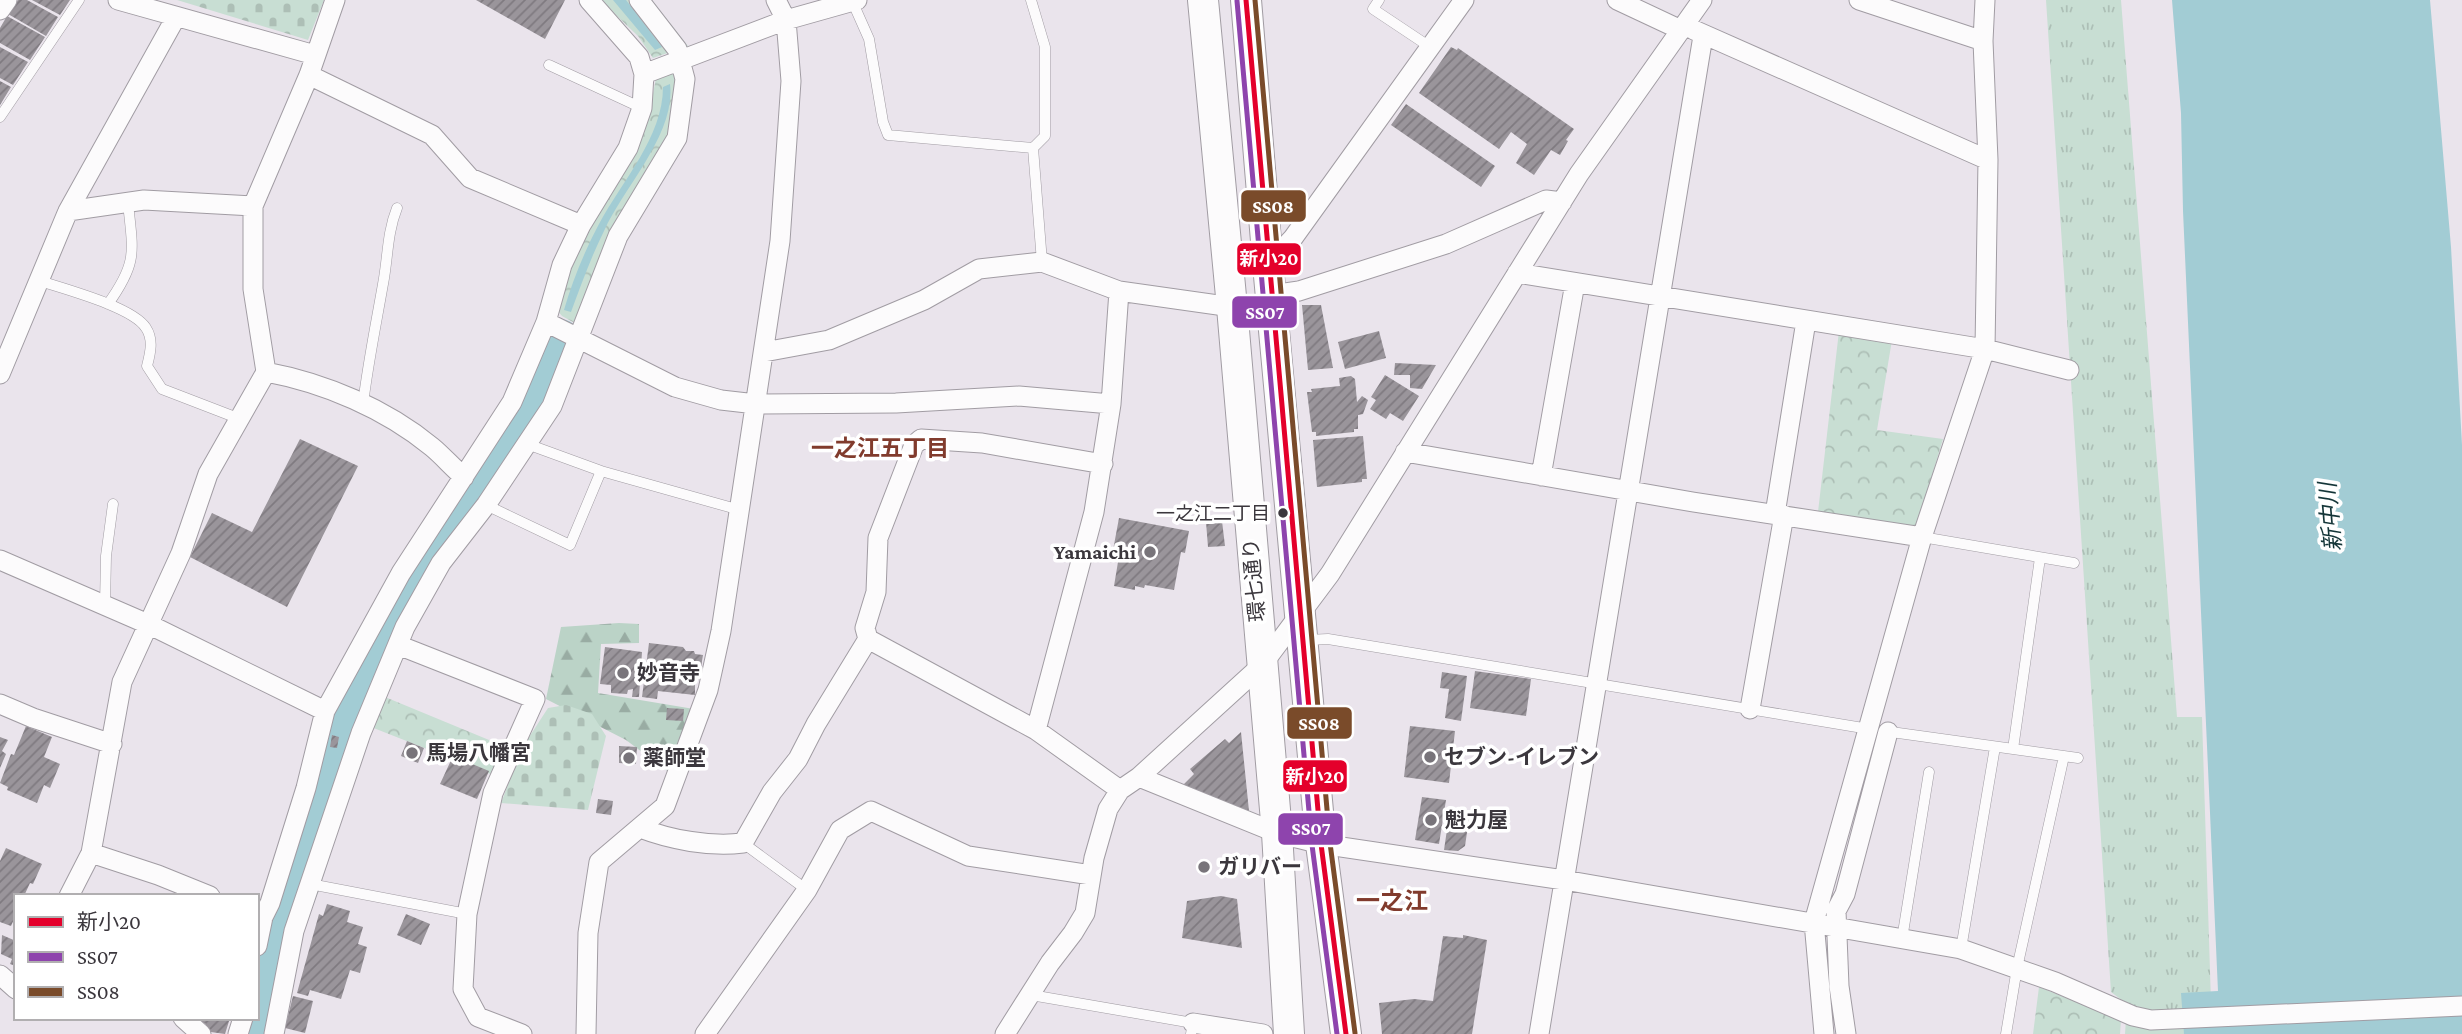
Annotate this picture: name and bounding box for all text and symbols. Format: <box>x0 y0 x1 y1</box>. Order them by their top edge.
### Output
line badge: SS08 <box>1240 189 1307 223</box>
text: SS08 <box>1252 196 1294 217</box>
line badge: 新小20 <box>1236 242 1302 276</box>
text: 新小20 <box>1239 248 1299 269</box>
line badge: SS07 <box>1231 295 1298 329</box>
text: SS07 <box>1245 302 1285 323</box>
district label: 一之江五丁目 <box>811 435 949 461</box>
water label: 新中川 <box>2314 479 2346 553</box>
place label: 一之江二丁目 <box>1156 503 1270 524</box>
marker: 一之江二丁目 <box>1276 506 1290 520</box>
street label: 環七通り <box>1238 537 1270 623</box>
place label: Yamaichi <box>1054 540 1136 564</box>
marker: Yamaichi <box>1142 544 1158 560</box>
place label: 妙音寺 <box>637 661 700 685</box>
marker: 妙音寺 <box>615 665 631 681</box>
line badge: SS08 <box>1286 706 1353 740</box>
text: SS08 <box>1298 713 1340 734</box>
place label: 馬場八幡宮 <box>426 741 531 765</box>
marker: 馬場八幡宮 <box>404 745 420 761</box>
place label: セブン-イレブン <box>1444 745 1599 769</box>
place label: 薬師堂 <box>643 746 706 770</box>
marker: セブン-イレブン <box>1422 749 1438 765</box>
marker: 薬師堂 <box>621 750 637 766</box>
line badge: 新小20 <box>1282 759 1348 793</box>
text: 新小20 <box>1285 766 1345 787</box>
place label: 魁力屋 <box>1445 808 1508 832</box>
line badge: SS07 <box>1277 812 1344 846</box>
marker: 魁力屋 <box>1423 812 1439 828</box>
text: SS07 <box>1291 818 1331 839</box>
place label: ガリバー <box>1218 855 1302 879</box>
marker: ガリバー <box>1196 859 1212 875</box>
district label: 一之江 <box>1356 887 1428 914</box>
legend <box>14 894 259 1020</box>
text: 新小20 <box>77 910 141 934</box>
text: SS07 <box>77 945 118 969</box>
text: SS08 <box>77 980 120 1004</box>

